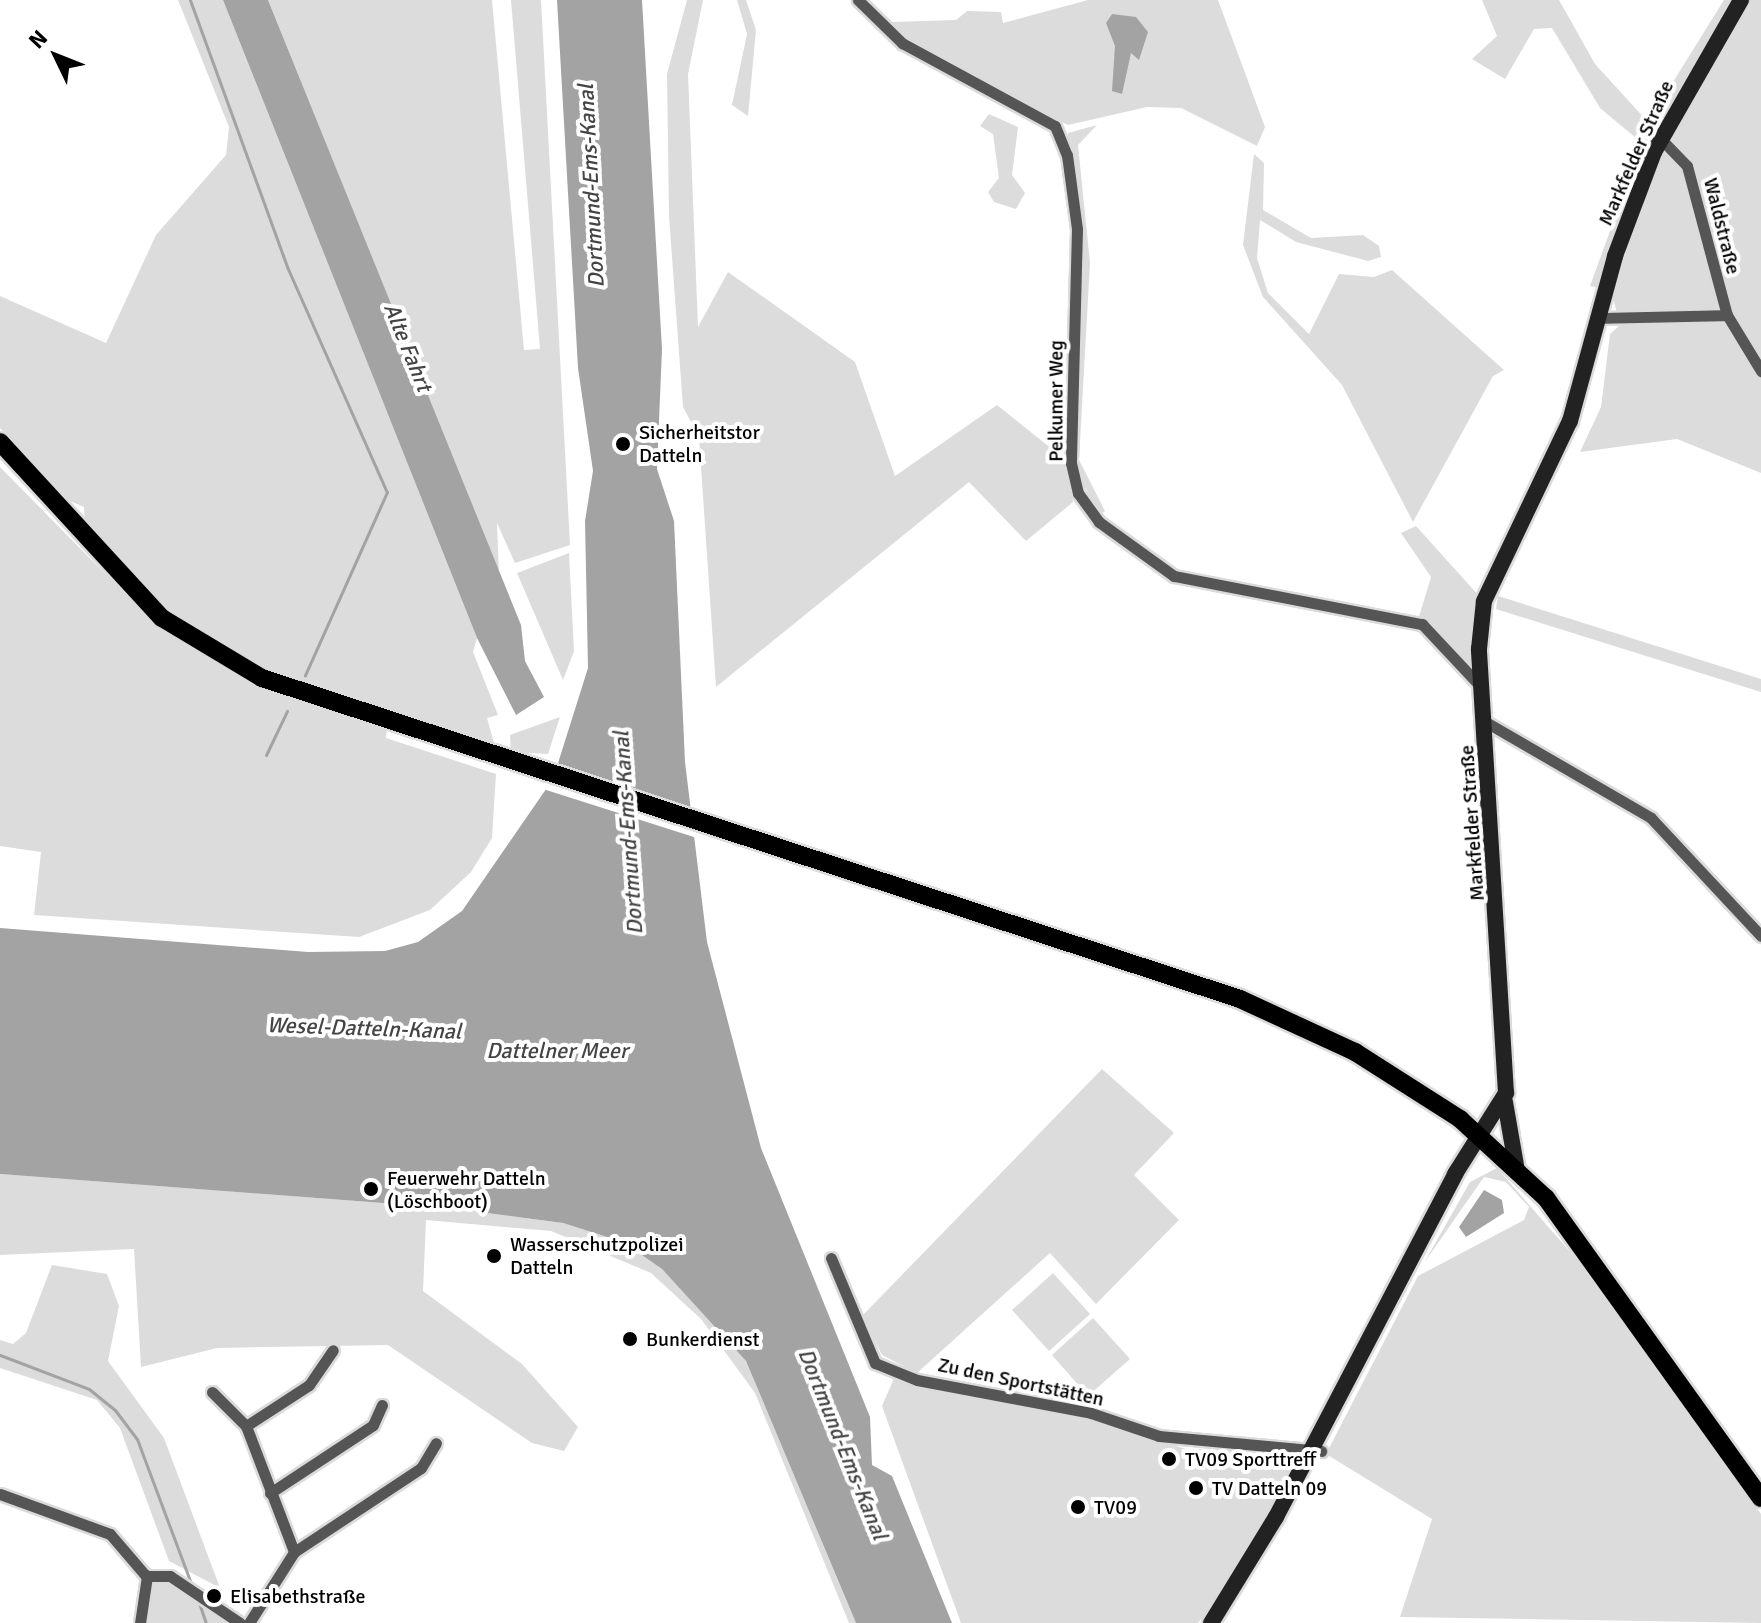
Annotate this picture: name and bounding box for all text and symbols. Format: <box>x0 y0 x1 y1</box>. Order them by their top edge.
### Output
north arrow <box>16 16 96 96</box>
text: N <box>23 24 53 54</box>
street label: Markfelder Straße <box>1593 77 1679 229</box>
water label: Dortmund-Ems-Kanal <box>572 83 610 289</box>
street label: Waldstraße <box>1698 175 1746 277</box>
water label: Alte Fahrt <box>378 299 438 395</box>
street label: Pelkumer Weg <box>1044 340 1068 462</box>
place label: Sicherheitstor Datteln <box>639 420 760 467</box>
marker: Sicherheitstor Datteln <box>614 435 632 453</box>
water label: Dortmund-Ems-Kanal <box>608 730 648 936</box>
street label: Markfelder Straße <box>1455 744 1489 902</box>
water label: Wesel-Datteln-Kanal <box>266 1011 462 1045</box>
water label: Dattelner Meer <box>486 1038 628 1064</box>
place label: Feuerwehr Datteln (Löschboot) <box>387 1166 546 1213</box>
marker: Feuerwehr Datteln (Löschboot) <box>362 1180 380 1198</box>
place label: Wasserschutzpolizei Datteln <box>510 1232 684 1279</box>
marker: Wasserschutzpolizei Datteln <box>485 1247 503 1265</box>
place label: Bunkerdienst <box>646 1327 759 1351</box>
marker: Bunkerdienst <box>621 1330 639 1348</box>
water label: Dortmund-Ems-Kanal <box>793 1344 893 1544</box>
street label: Zu den Sportstätten <box>936 1353 1106 1411</box>
place label: TV09 Sporttreff <box>1185 1447 1316 1471</box>
marker: TV09 Sporttreff <box>1160 1450 1178 1468</box>
place label: TV Datteln 09 <box>1212 1476 1327 1500</box>
marker: TV Datteln 09 <box>1187 1479 1205 1497</box>
place label: TV09 <box>1094 1495 1137 1519</box>
marker: TV09 <box>1069 1498 1087 1516</box>
place label: Elisabethstraße <box>230 1584 366 1608</box>
marker: Elisabethstraße <box>205 1587 223 1605</box>

